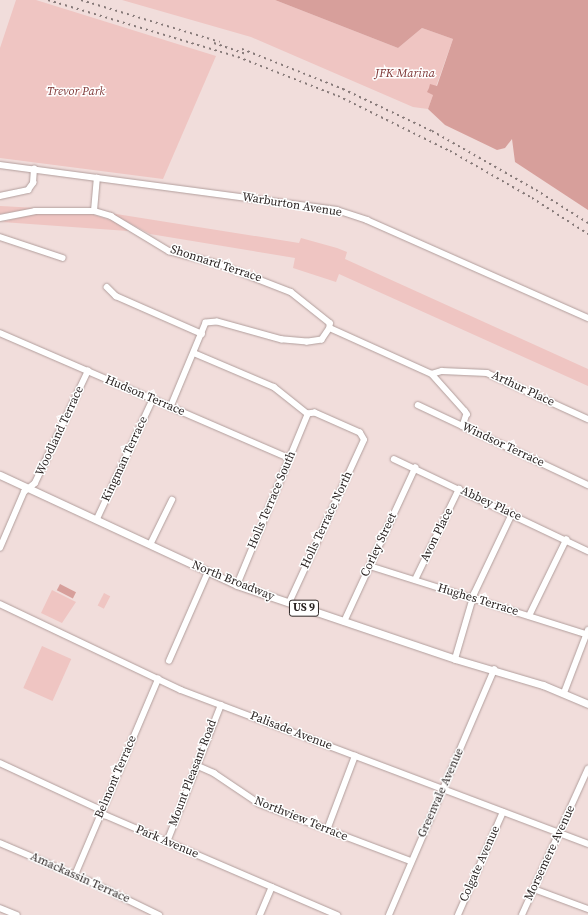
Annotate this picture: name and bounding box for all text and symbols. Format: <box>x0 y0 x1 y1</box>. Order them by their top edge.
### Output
park label: JFK Marina <box>375 67 435 81</box>
park label: Trevor Park <box>47 85 105 99</box>
street label: Warburton Avenue <box>241 190 343 220</box>
street label: Shonnard Terrace <box>168 242 264 286</box>
street label: Arthur Place <box>489 368 557 410</box>
street label: Hudson Terrace <box>103 373 187 419</box>
street label: Woodland Terrace <box>33 384 87 478</box>
street label: Kingman Terrace <box>99 414 151 504</box>
street label: Windsor Terrace <box>460 420 546 470</box>
street label: Holls Terrace South <box>245 449 299 551</box>
street label: Holls Terrace North <box>298 469 356 571</box>
street label: Abbey Place <box>458 484 524 524</box>
street label: Avon Place <box>418 506 456 564</box>
street label: Corley Street <box>358 511 400 579</box>
street label: North Broadway <box>190 558 276 604</box>
street label: Hughes Terrace <box>436 581 520 619</box>
road number: US 9 <box>288 599 320 617</box>
street label: Palisade Avenue <box>248 709 334 753</box>
street label: Mount Pleasant Road <box>166 718 220 828</box>
street label: Belmont Terrace <box>92 733 140 821</box>
street label: Greenvale Avenue <box>415 746 467 840</box>
street label: Northview Terrace <box>252 794 350 844</box>
street label: Morsemere Avenue <box>522 803 578 903</box>
street label: Park Avenue <box>133 822 201 862</box>
street label: Colgate Avenue <box>457 824 503 904</box>
street label: Amackassin Terrace <box>28 849 132 907</box>

